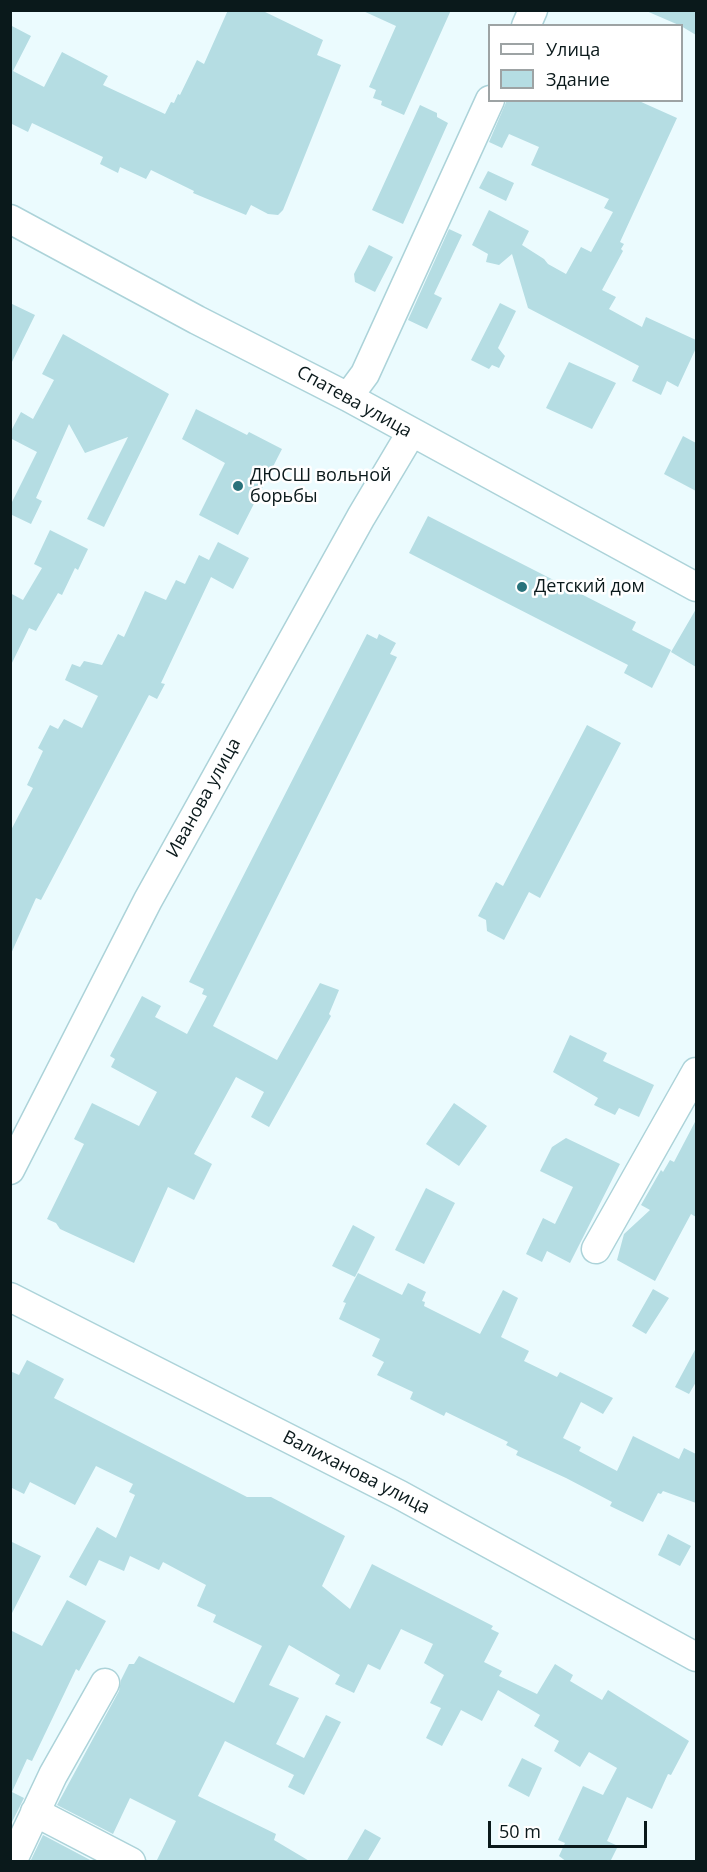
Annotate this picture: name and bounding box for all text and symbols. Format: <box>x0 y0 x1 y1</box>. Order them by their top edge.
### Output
legend <box>488 24 683 102</box>
text: Улица <box>546 37 600 61</box>
text: Здание <box>546 67 610 91</box>
street label: Спатева улица <box>293 361 415 443</box>
place label: ДЮСШ вольной борьбы <box>250 465 392 508</box>
marker: ДЮСШ вольной борьбы <box>231 479 245 493</box>
place label: Детский дом <box>534 576 645 598</box>
marker: Детский дом <box>515 580 529 594</box>
street label: Иванова улица <box>162 734 246 862</box>
street label: Валиханова улица <box>279 1427 433 1519</box>
scale bar <box>491 1809 650 1847</box>
text: 50 m <box>499 1819 541 1843</box>

